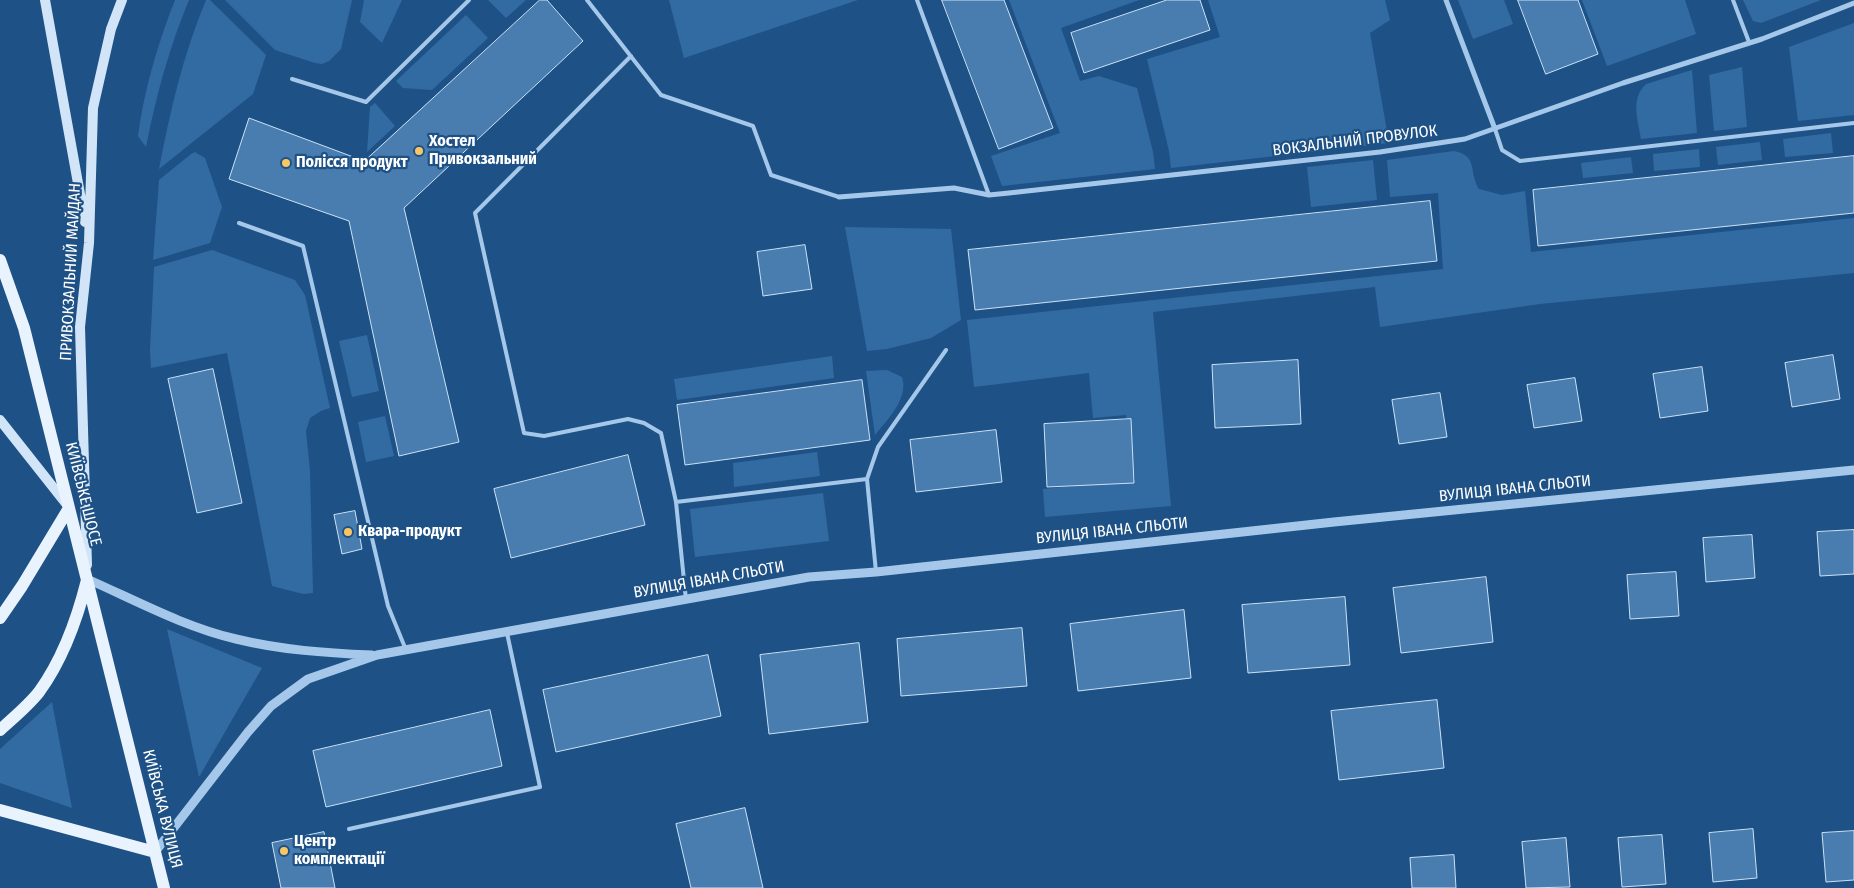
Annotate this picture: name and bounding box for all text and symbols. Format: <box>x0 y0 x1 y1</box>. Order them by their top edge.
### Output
street label: ВОКЗАЛЬНИЙ ПРОВУЛОК <box>1272 121 1438 161</box>
place label: Хостел Привокзальний <box>429 132 537 170</box>
marker: Хостел Привокзальний <box>413 145 425 157</box>
place label: Полісся продукт <box>296 153 408 173</box>
marker: Полісся продукт <box>280 157 292 169</box>
street label: ПРИВОКЗАЛЬНИЙ МАЙДАН <box>57 183 85 361</box>
street label: КИЇВСЬКЕ ШОСЕ <box>61 440 105 548</box>
street label: ВУЛИЦЯ ІВАНА СЛЬОТИ <box>1438 471 1592 507</box>
street label: ВУЛИЦЯ ІВАНА СЛЬОТИ <box>1035 513 1189 549</box>
place label: Квара-продукт <box>358 522 462 542</box>
marker: Квара-продукт <box>342 526 354 538</box>
street label: ВУЛИЦЯ ІВАНА СЛЬОТИ <box>632 557 786 603</box>
street label: КИЇВСЬКА ВУЛИЦЯ <box>138 748 186 870</box>
place label: Центр комплектації <box>294 832 385 870</box>
marker: Центр комплектації <box>278 845 290 857</box>

